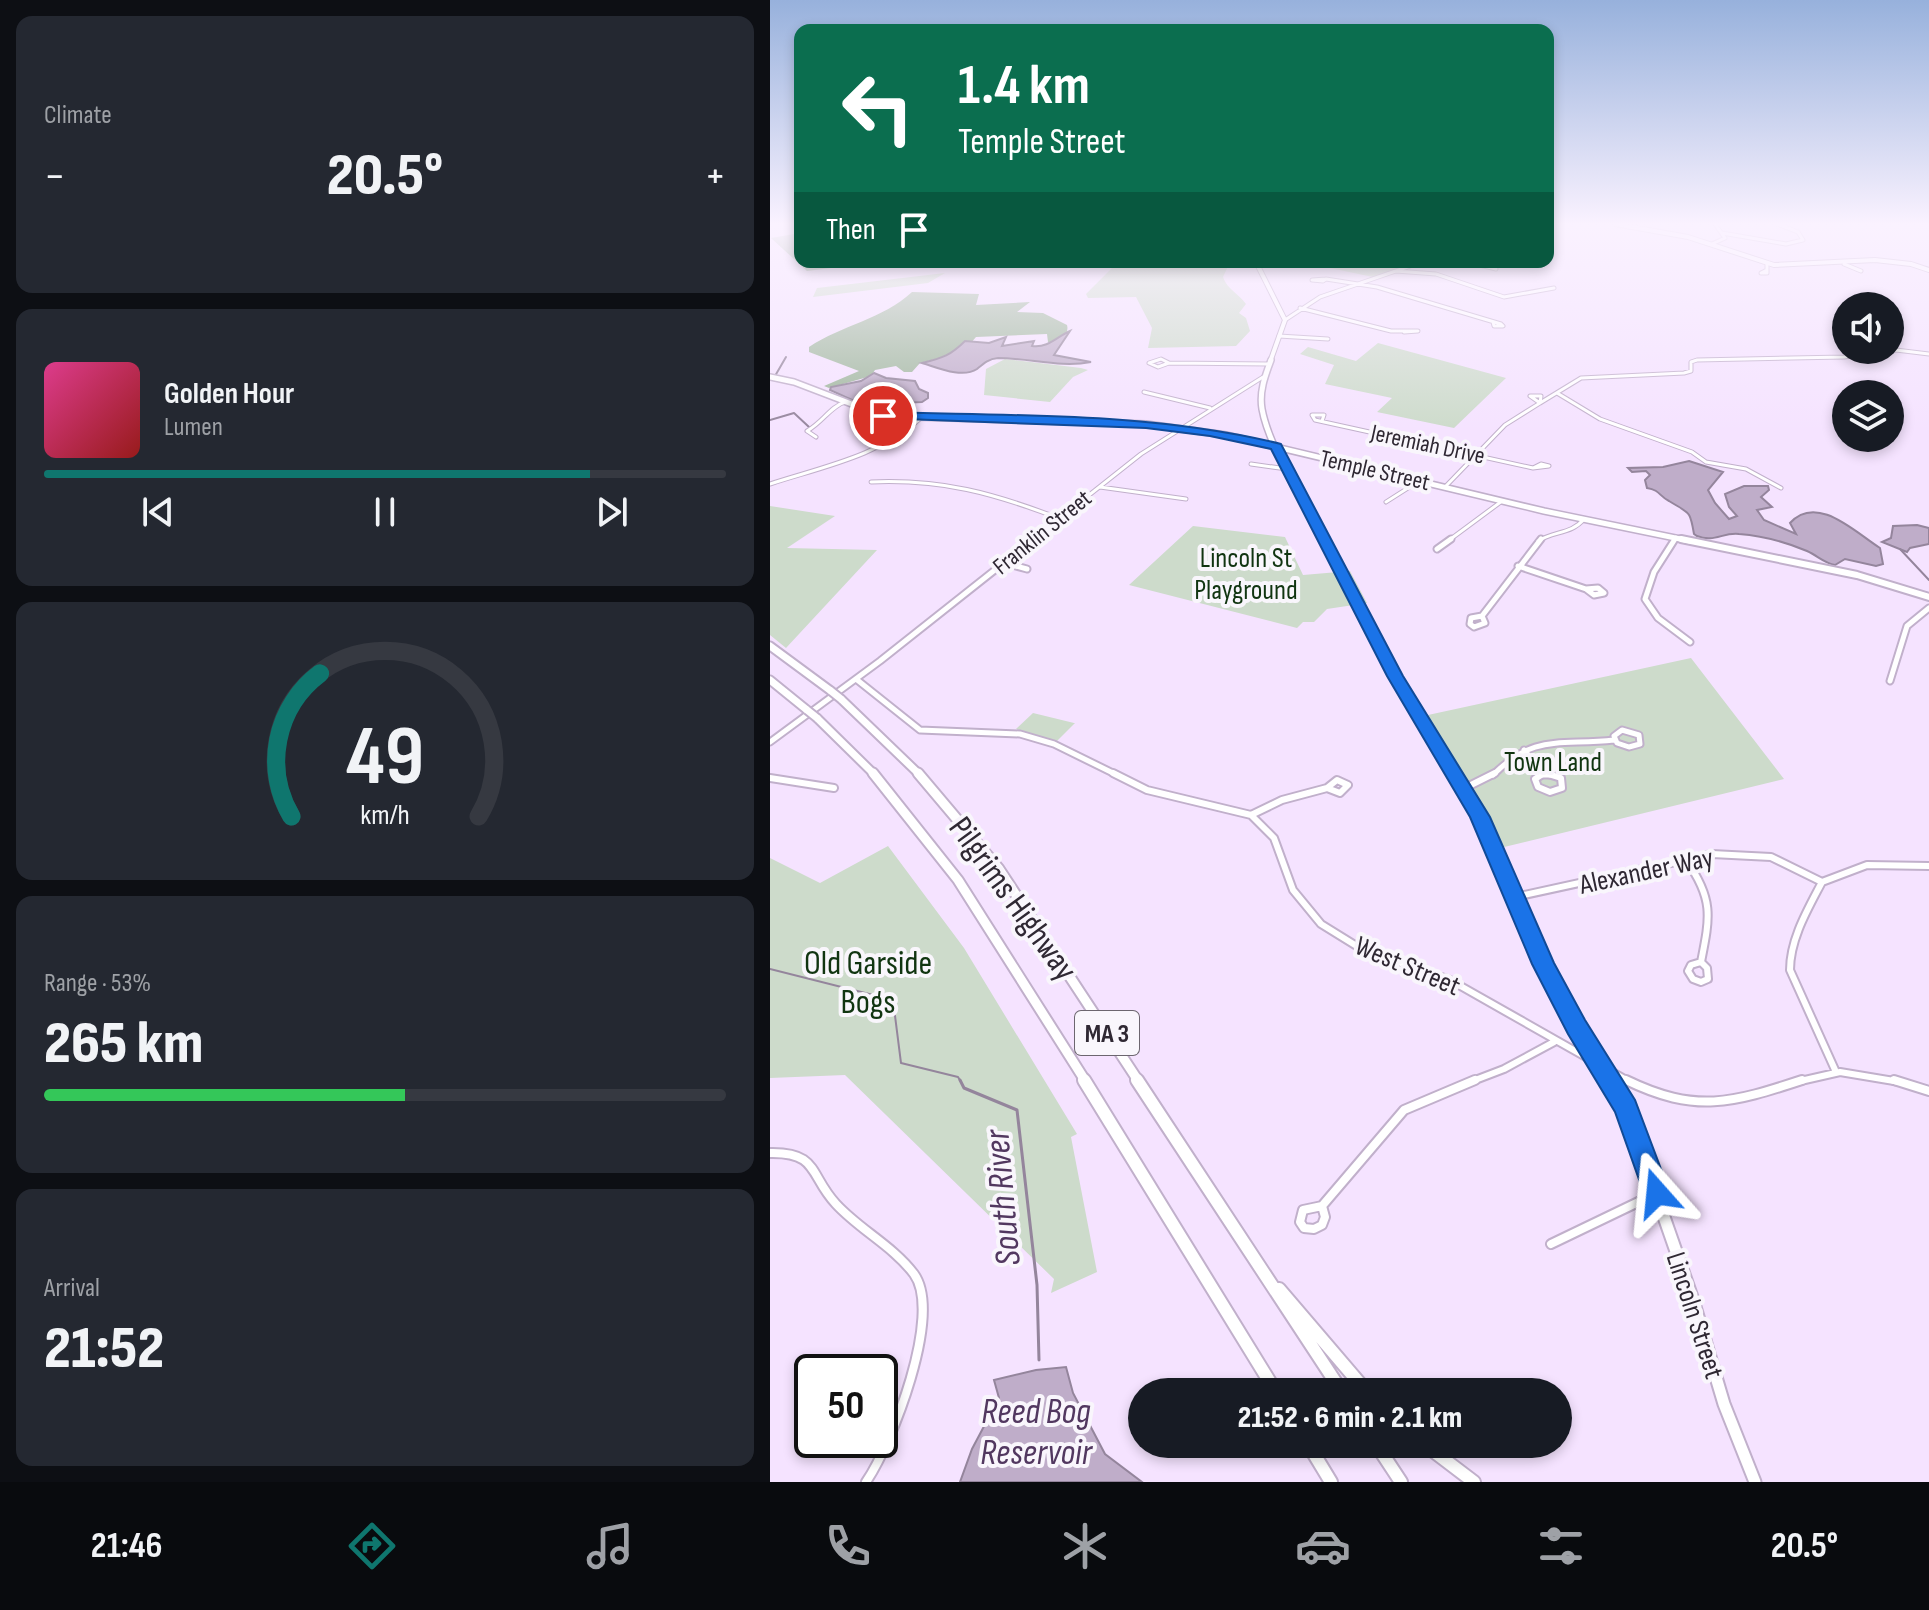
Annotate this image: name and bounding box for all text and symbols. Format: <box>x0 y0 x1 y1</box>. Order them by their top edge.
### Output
text: 1.4 km <box>958 53 1090 120</box>
icon: left <box>826 56 930 160</box>
text: Climate <box>44 100 112 131</box>
text: Temple Street <box>958 121 1126 164</box>
text: 20.5° <box>327 140 443 212</box>
text: − <box>44 150 66 203</box>
text: + <box>704 150 726 203</box>
icon: arrive <box>892 208 936 252</box>
text: Then <box>826 212 876 248</box>
map controls <box>1832 292 1904 452</box>
button: sound <box>1832 292 1904 364</box>
text: Golden Hour <box>164 376 294 412</box>
button: layers <box>1832 380 1904 452</box>
pin <box>849 382 917 450</box>
icon: arrive <box>861 394 905 438</box>
text: Lumen <box>164 412 223 443</box>
street label: Jeremiah Drive <box>1367 418 1488 471</box>
street label: Temple Street <box>1317 444 1433 497</box>
street label: Franklin Street <box>987 484 1097 581</box>
icon: previous <box>136 490 180 534</box>
icon: pause <box>363 490 407 534</box>
icon: next <box>590 490 634 534</box>
park label: Lincoln St Playground <box>1194 542 1298 607</box>
text: 49 <box>346 708 424 808</box>
park label: Town Land <box>1504 746 1602 779</box>
text: km/h <box>360 798 410 833</box>
street label: Pilgrims Highway <box>940 809 1086 989</box>
street label: Alexander Way <box>1575 841 1716 902</box>
street label: West Street <box>1350 929 1465 1003</box>
park label: Old Garside Bogs <box>804 943 932 1023</box>
text: Range · 53% <box>44 968 151 999</box>
text: 265 km <box>44 1008 203 1080</box>
road number: MA 3 <box>1075 1011 1139 1055</box>
water label: South River <box>976 1126 1031 1267</box>
position arrow <box>1615 1151 1699 1235</box>
street label: Lincoln Street <box>1659 1248 1731 1383</box>
text: Arrival <box>44 1273 100 1304</box>
text: 21:52 <box>44 1313 164 1385</box>
speed limit sign: 50 <box>794 1354 898 1458</box>
water label: Reed Bog Reservoir <box>980 1391 1094 1475</box>
text: 21:52 · 6 min · 2.1 km <box>1238 1400 1462 1436</box>
icon: directions <box>344 1518 400 1574</box>
icon: music <box>582 1518 638 1574</box>
icon: phone <box>820 1518 876 1574</box>
icon: climate <box>1057 1518 1113 1574</box>
icon: car <box>1295 1518 1351 1574</box>
icon: filters <box>1533 1518 1589 1574</box>
text: 21:46 <box>91 1525 163 1568</box>
text: 20.5° <box>1771 1525 1838 1568</box>

